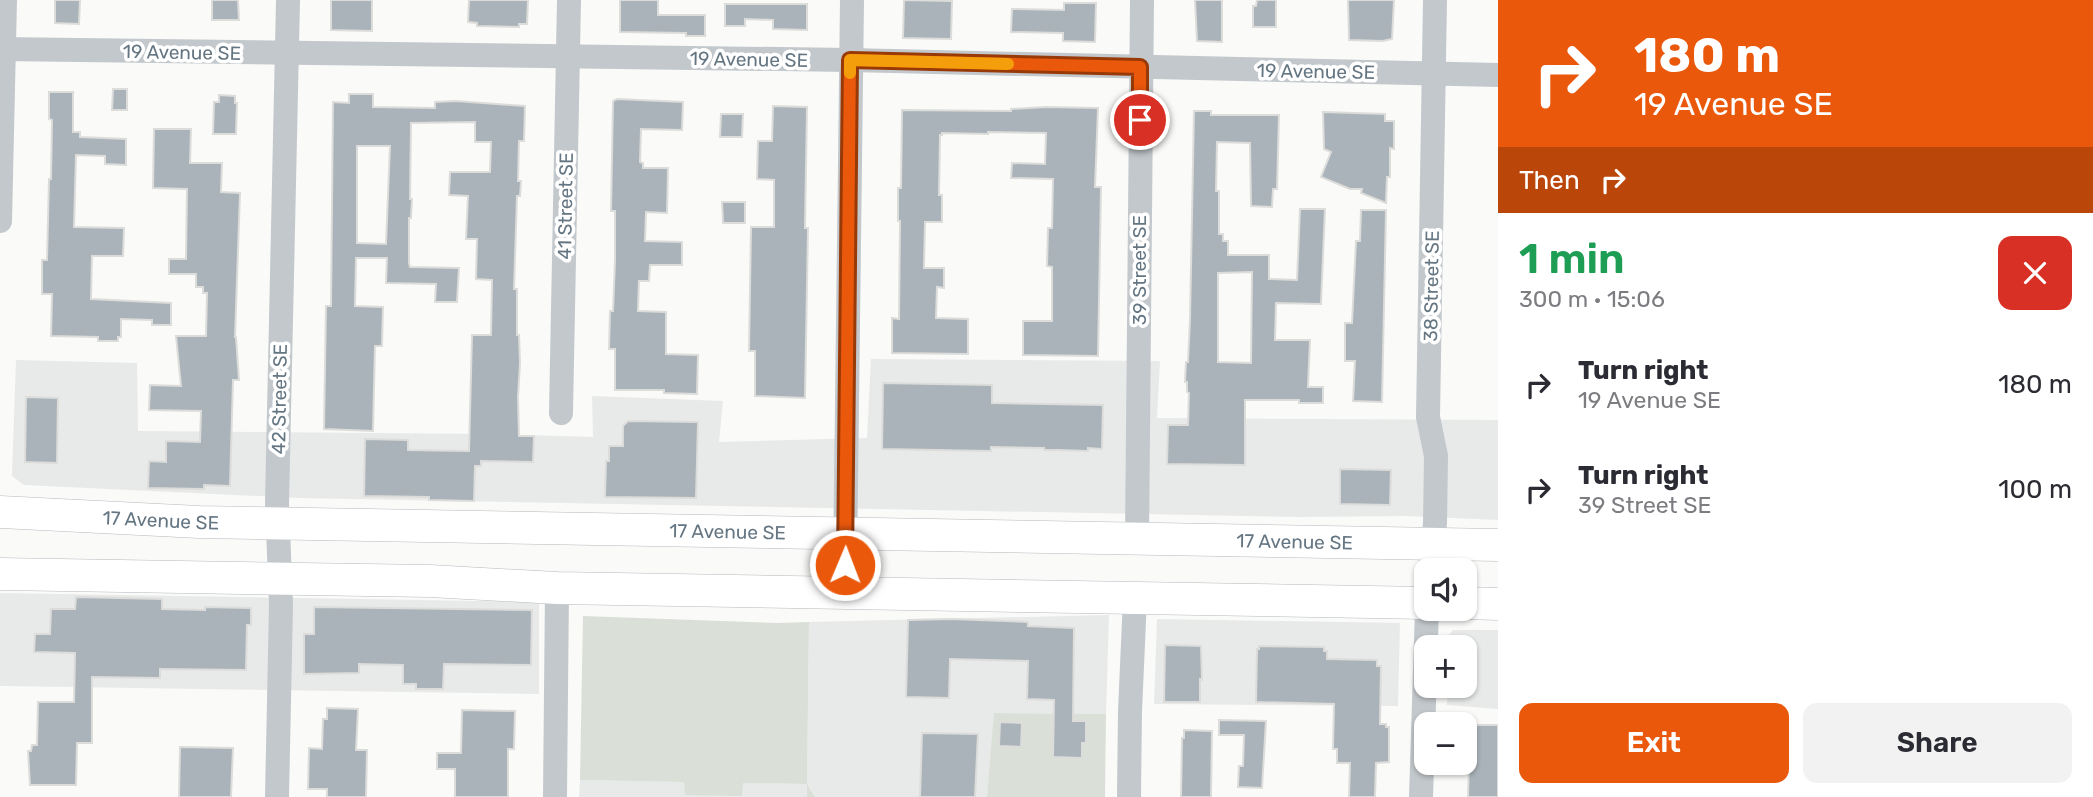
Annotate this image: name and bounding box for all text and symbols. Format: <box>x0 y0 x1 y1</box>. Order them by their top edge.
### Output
text: 180 m <box>1634 26 1780 84</box>
icon: right <box>1519 28 1610 119</box>
street label: 19 Avenue SE <box>123 40 241 65</box>
street label: 19 Avenue SE <box>690 47 808 72</box>
street label: 19 Avenue SE <box>1257 59 1375 84</box>
text: 19 Avenue SE <box>1634 85 1833 123</box>
pin <box>1110 90 1170 150</box>
icon: arrive <box>1121 101 1159 139</box>
street label: 41 Street SE <box>553 152 578 260</box>
icon: right <box>1594 161 1632 199</box>
text: Then <box>1519 165 1580 196</box>
street label: 39 Street SE <box>1128 215 1151 325</box>
street label: 38 Street SE <box>1419 230 1444 342</box>
text: 1 min <box>1519 234 1625 284</box>
button: close <box>1998 236 2072 310</box>
text: 300 m · 15:06 <box>1519 285 1665 313</box>
street label: 42 Street SE <box>267 344 292 454</box>
text: Turn right <box>1578 355 1708 386</box>
icon: right <box>1519 366 1557 404</box>
text: 180 m <box>1998 369 2072 400</box>
text: 19 Avenue SE <box>1578 386 1721 414</box>
text: Turn right <box>1578 460 1708 491</box>
icon: right <box>1519 471 1557 509</box>
text: 100 m <box>1998 474 2072 505</box>
text: 39 Street SE <box>1578 491 1711 519</box>
street label: 17 Avenue SE <box>102 506 219 534</box>
street label: 17 Avenue SE <box>669 519 786 544</box>
position arrow <box>808 528 882 602</box>
street label: 17 Avenue SE <box>1236 529 1353 554</box>
map controls <box>1414 558 1477 775</box>
button: sound <box>1414 558 1477 621</box>
button: + <box>1414 635 1477 698</box>
button: Exit <box>1519 703 1789 783</box>
button: Share <box>1803 703 2072 783</box>
button: − <box>1414 712 1477 775</box>

